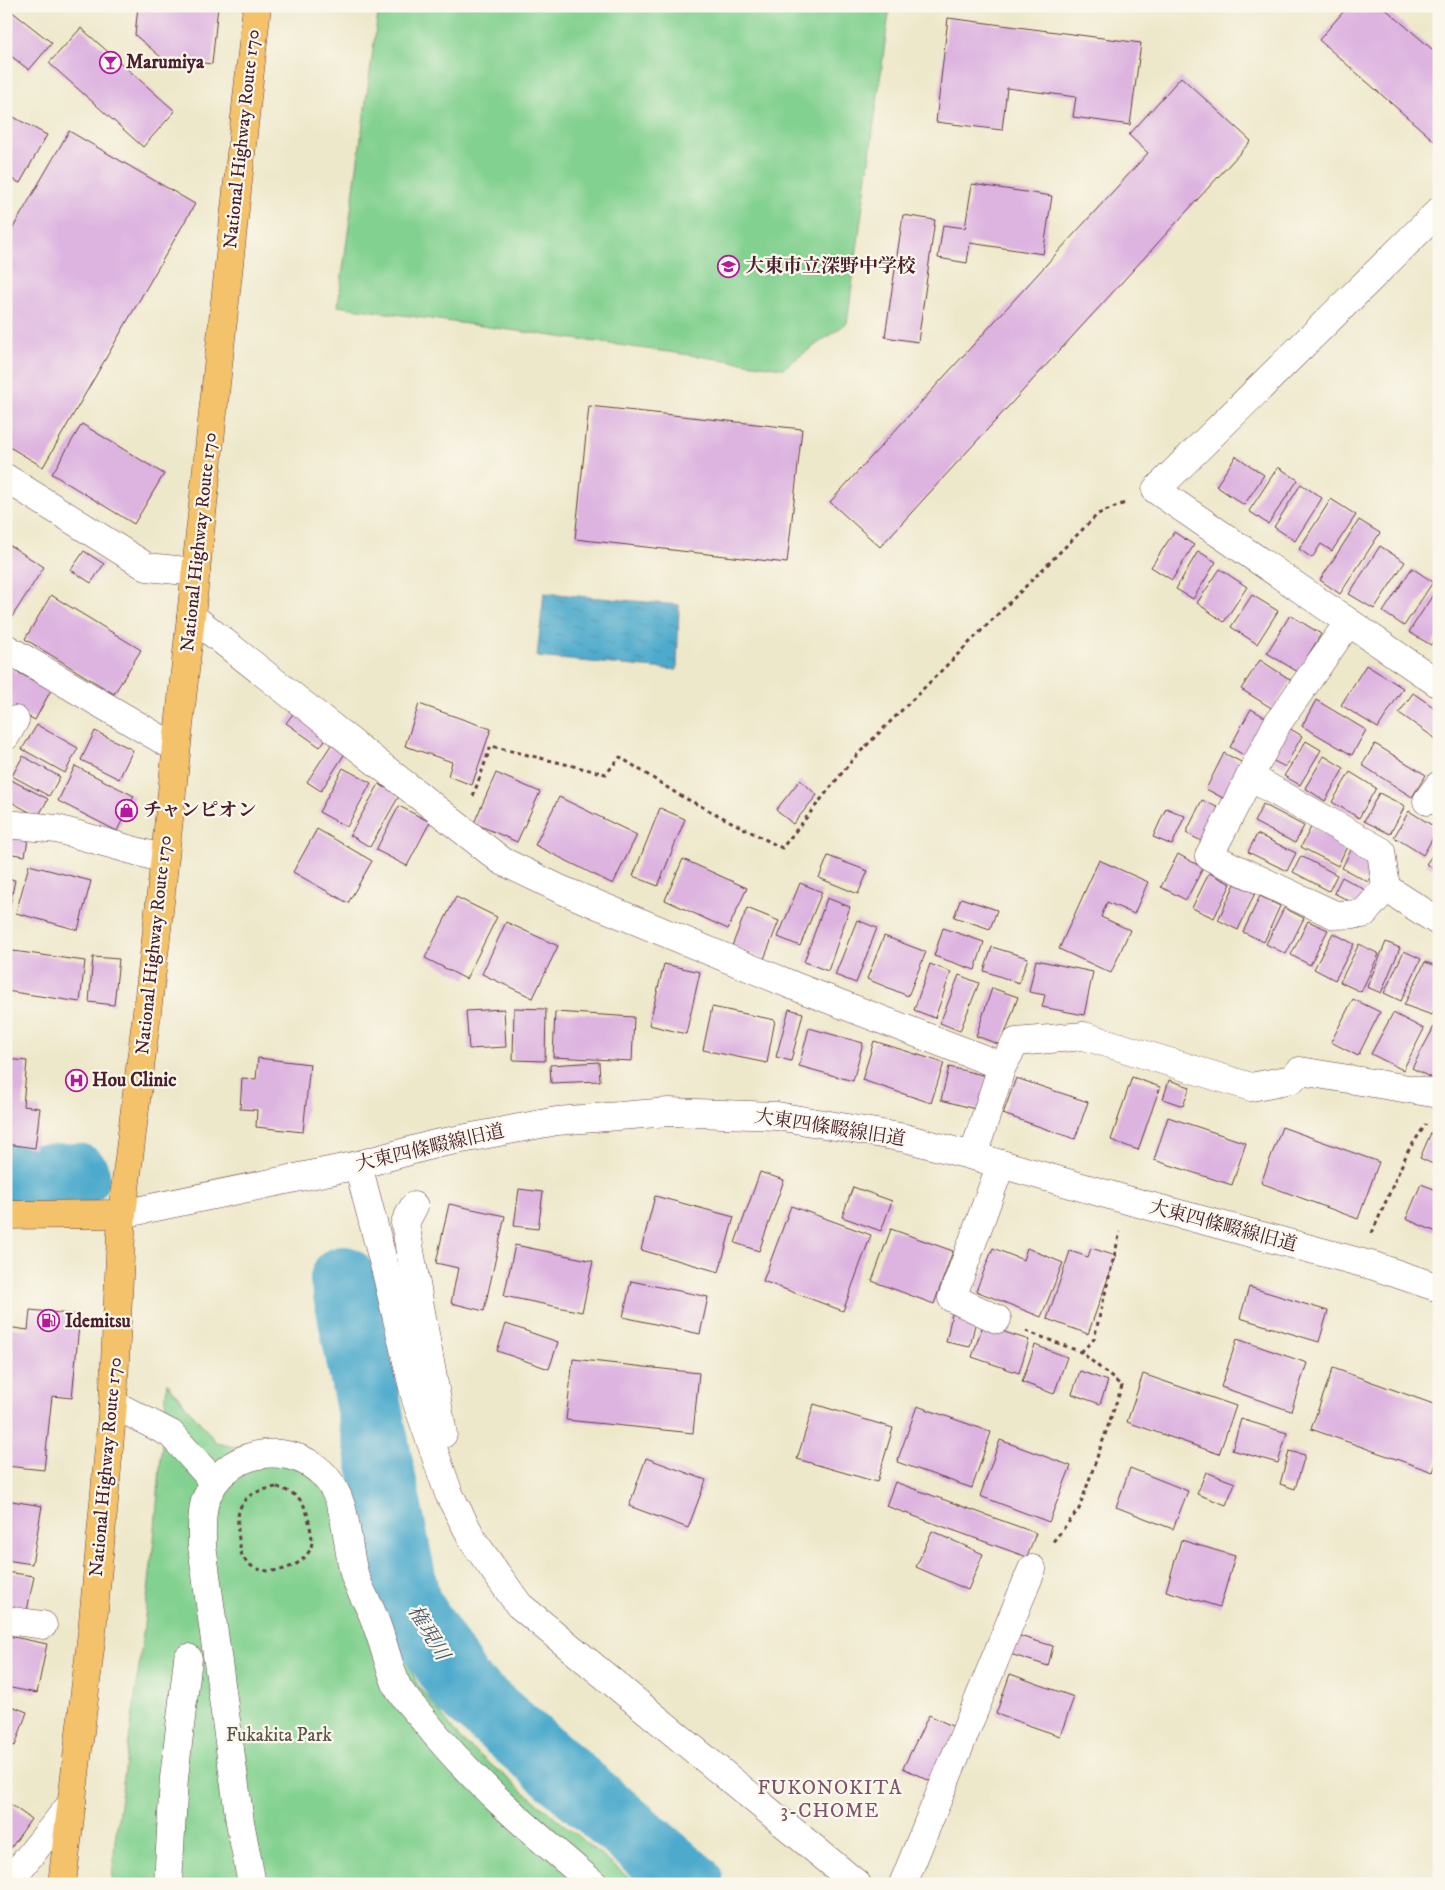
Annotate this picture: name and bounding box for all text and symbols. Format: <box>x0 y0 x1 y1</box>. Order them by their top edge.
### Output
street label: National Highway Route 170 <box>219 28 265 250</box>
bar icon: Marumiya <box>98 50 122 74</box>
place label: Marumiya <box>126 51 205 74</box>
school or university icon: 大東市立深野中学校 <box>717 254 741 278</box>
place label: 大東市立深野中学校 <box>745 255 916 278</box>
street label: National Highway Route 170 <box>176 431 222 653</box>
shop icon: チャンピオン <box>115 798 139 822</box>
place label: チャンピオン <box>143 799 256 822</box>
street label: National Highway Route 170 <box>131 834 177 1056</box>
hospital icon: Hou Clinic <box>64 1068 88 1092</box>
place label: Hou Clinic <box>92 1069 176 1092</box>
street label: 大東四條畷線旧道 <box>753 1105 907 1151</box>
street label: 大東四條畷線旧道 <box>353 1120 507 1176</box>
street label: 大東四條畷線旧道 <box>1147 1195 1299 1257</box>
fuel station icon: Idemitsu <box>37 1309 61 1333</box>
place label: Idemitsu <box>65 1310 131 1333</box>
street label: National Highway Route 170 <box>85 1356 127 1578</box>
water label: 権現川 <box>402 1601 455 1667</box>
park label: Fukakita Park <box>226 1724 332 1747</box>
district label: FUKONOKITA 3-CHOME <box>757 1776 903 1824</box>

